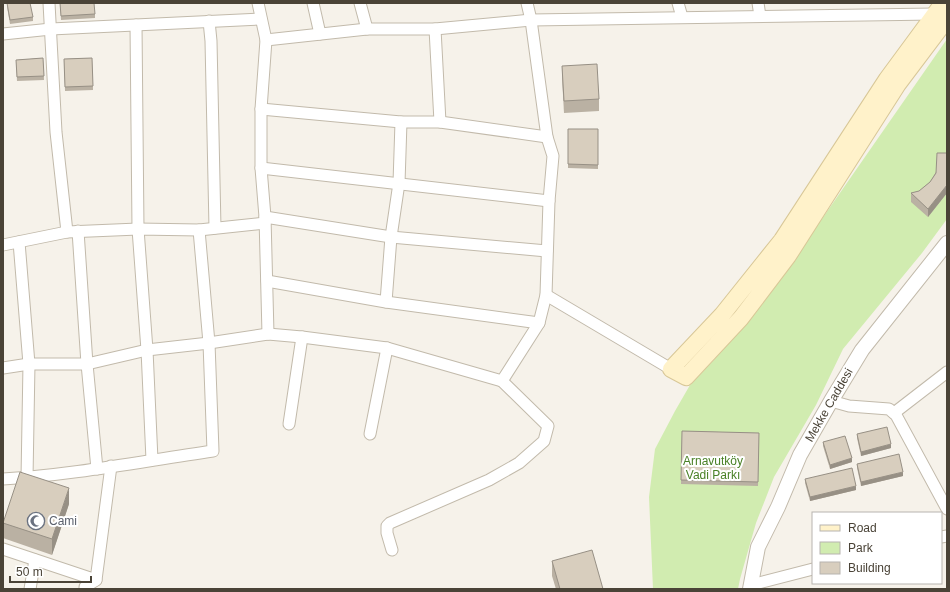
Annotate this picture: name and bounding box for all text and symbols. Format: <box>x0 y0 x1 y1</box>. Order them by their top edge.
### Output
street label: Mekke Caddesi <box>802 366 856 444</box>
park label: Arnavutköy Vadi Parkı <box>683 454 743 482</box>
mosque icon: Cami <box>26 511 46 531</box>
legend <box>812 512 942 584</box>
place label: Cami <box>49 514 77 528</box>
text: Road <box>848 521 877 535</box>
text: Park <box>848 541 874 555</box>
scale bar <box>10 558 91 584</box>
text: Building <box>848 561 891 575</box>
text: 50 m <box>16 565 43 579</box>

